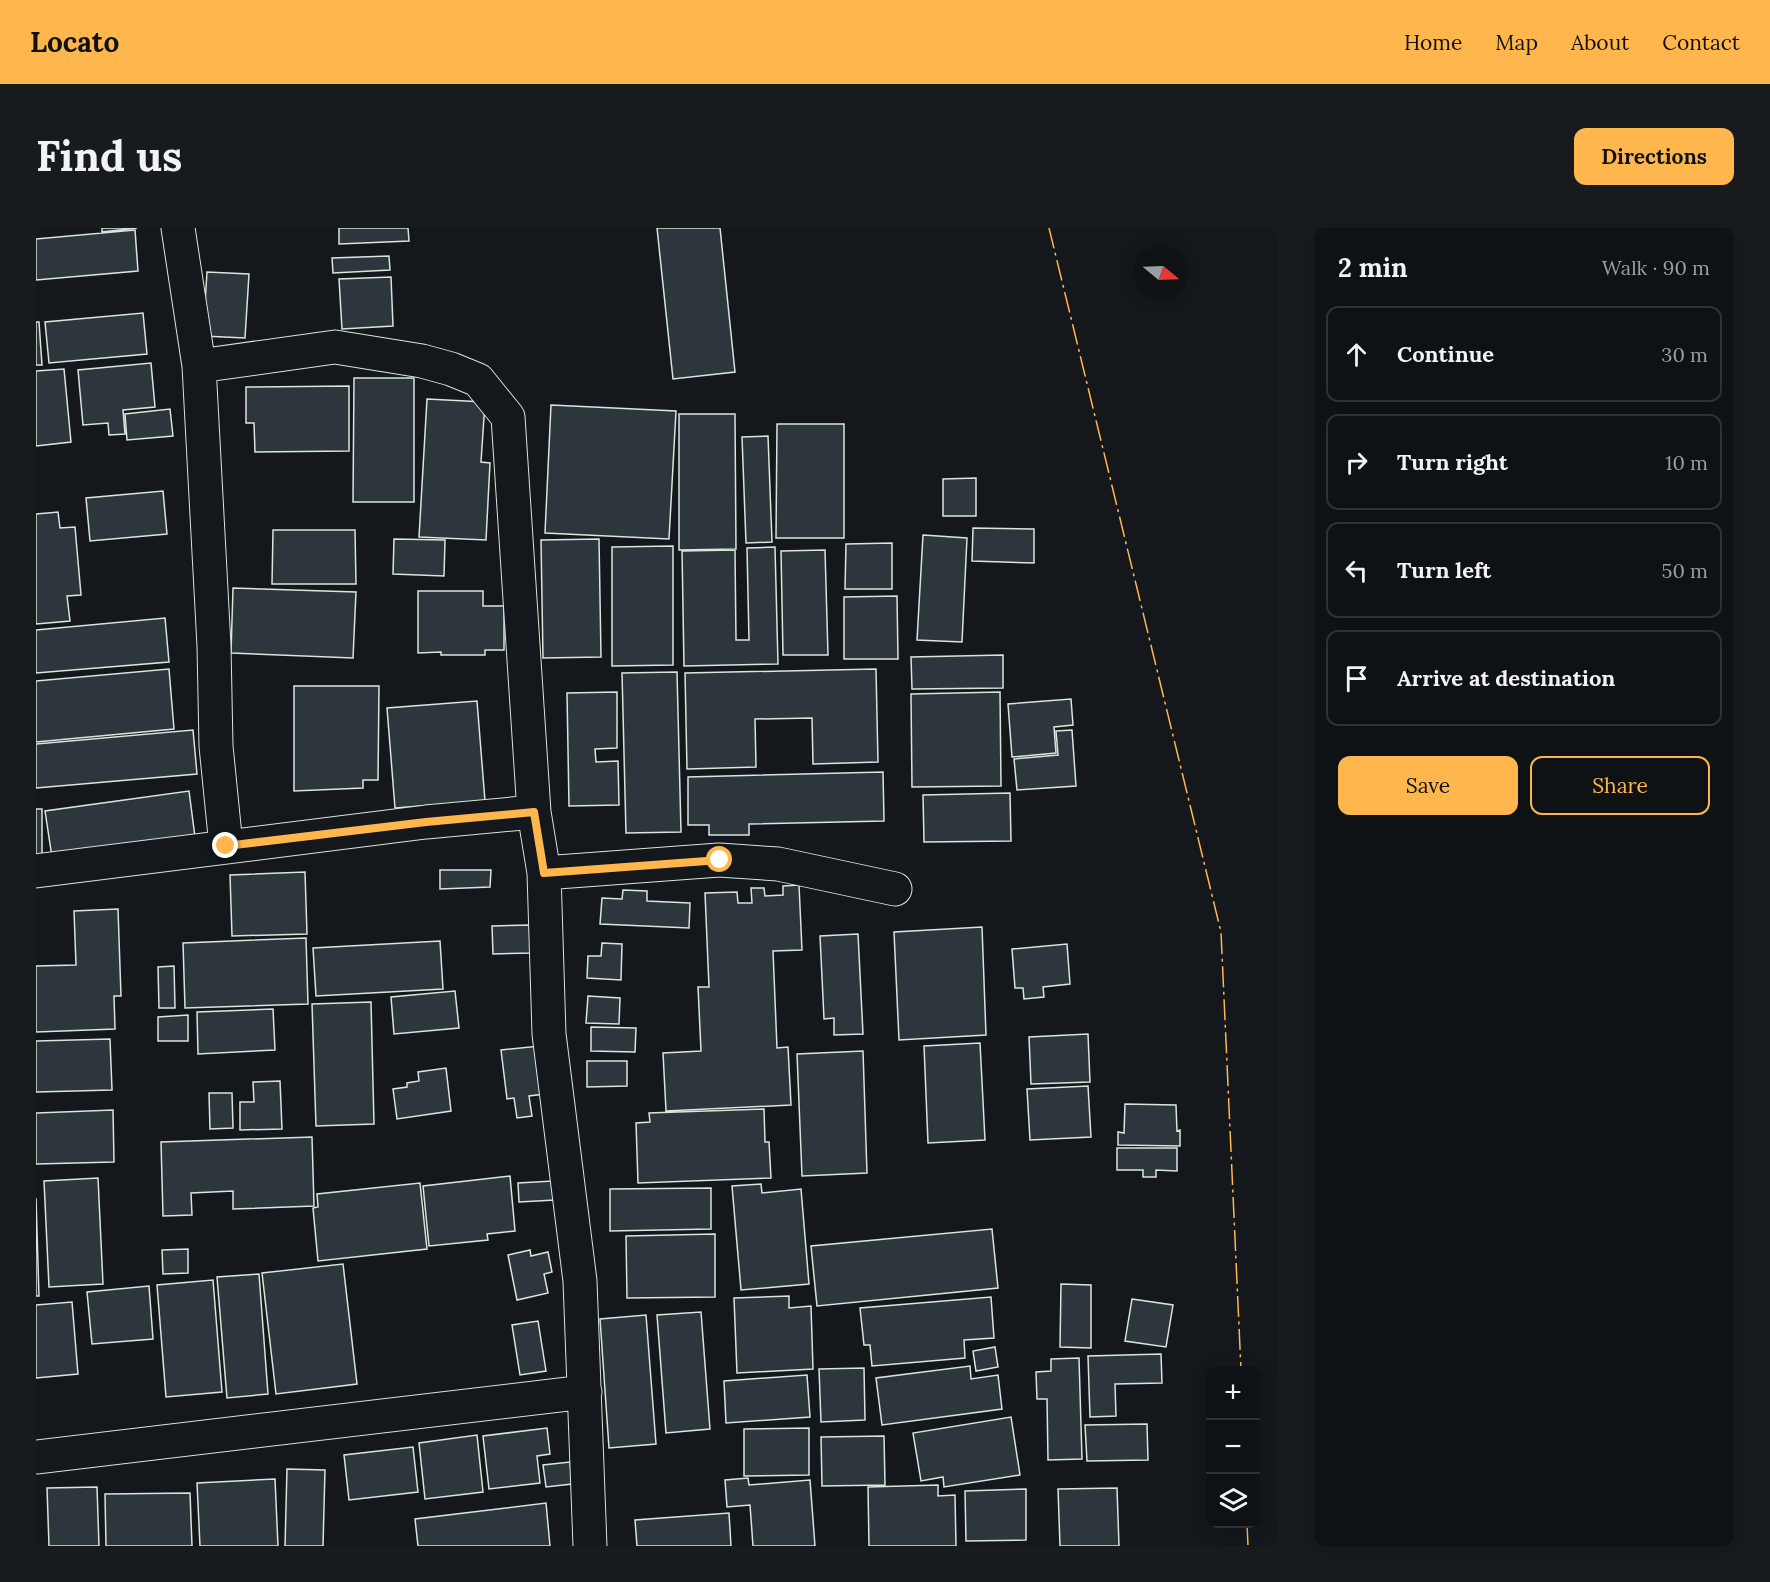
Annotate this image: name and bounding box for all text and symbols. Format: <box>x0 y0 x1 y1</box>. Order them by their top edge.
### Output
text: Locato <box>30 24 119 60</box>
text: Home <box>1404 29 1462 56</box>
text: Map <box>1495 29 1538 56</box>
text: About <box>1571 29 1629 56</box>
text: Contact <box>1662 29 1740 56</box>
button: Directions <box>1574 128 1734 185</box>
text: Find us <box>36 129 182 183</box>
north arrow <box>1134 246 1188 300</box>
text: 2 min <box>1338 251 1408 284</box>
text: Walk · 90 m <box>1602 255 1710 280</box>
icon: ahead <box>1340 338 1373 371</box>
text: Continue <box>1397 340 1494 368</box>
text: 30 m <box>1661 342 1708 367</box>
icon: right <box>1340 446 1373 479</box>
text: Turn right <box>1397 448 1508 476</box>
text: 10 m <box>1665 450 1708 475</box>
icon: left <box>1340 554 1373 587</box>
text: Turn left <box>1397 556 1491 584</box>
text: 50 m <box>1662 558 1708 583</box>
icon: arrive <box>1340 662 1373 695</box>
text: Arrive at destination <box>1397 664 1615 692</box>
button: Save <box>1338 756 1518 815</box>
button: Share <box>1530 756 1710 815</box>
route end <box>212 832 238 858</box>
route start <box>706 846 732 872</box>
map controls <box>1206 1366 1260 1528</box>
button: + <box>1206 1366 1260 1420</box>
button: − <box>1206 1420 1260 1474</box>
button: layers <box>1206 1474 1260 1528</box>

